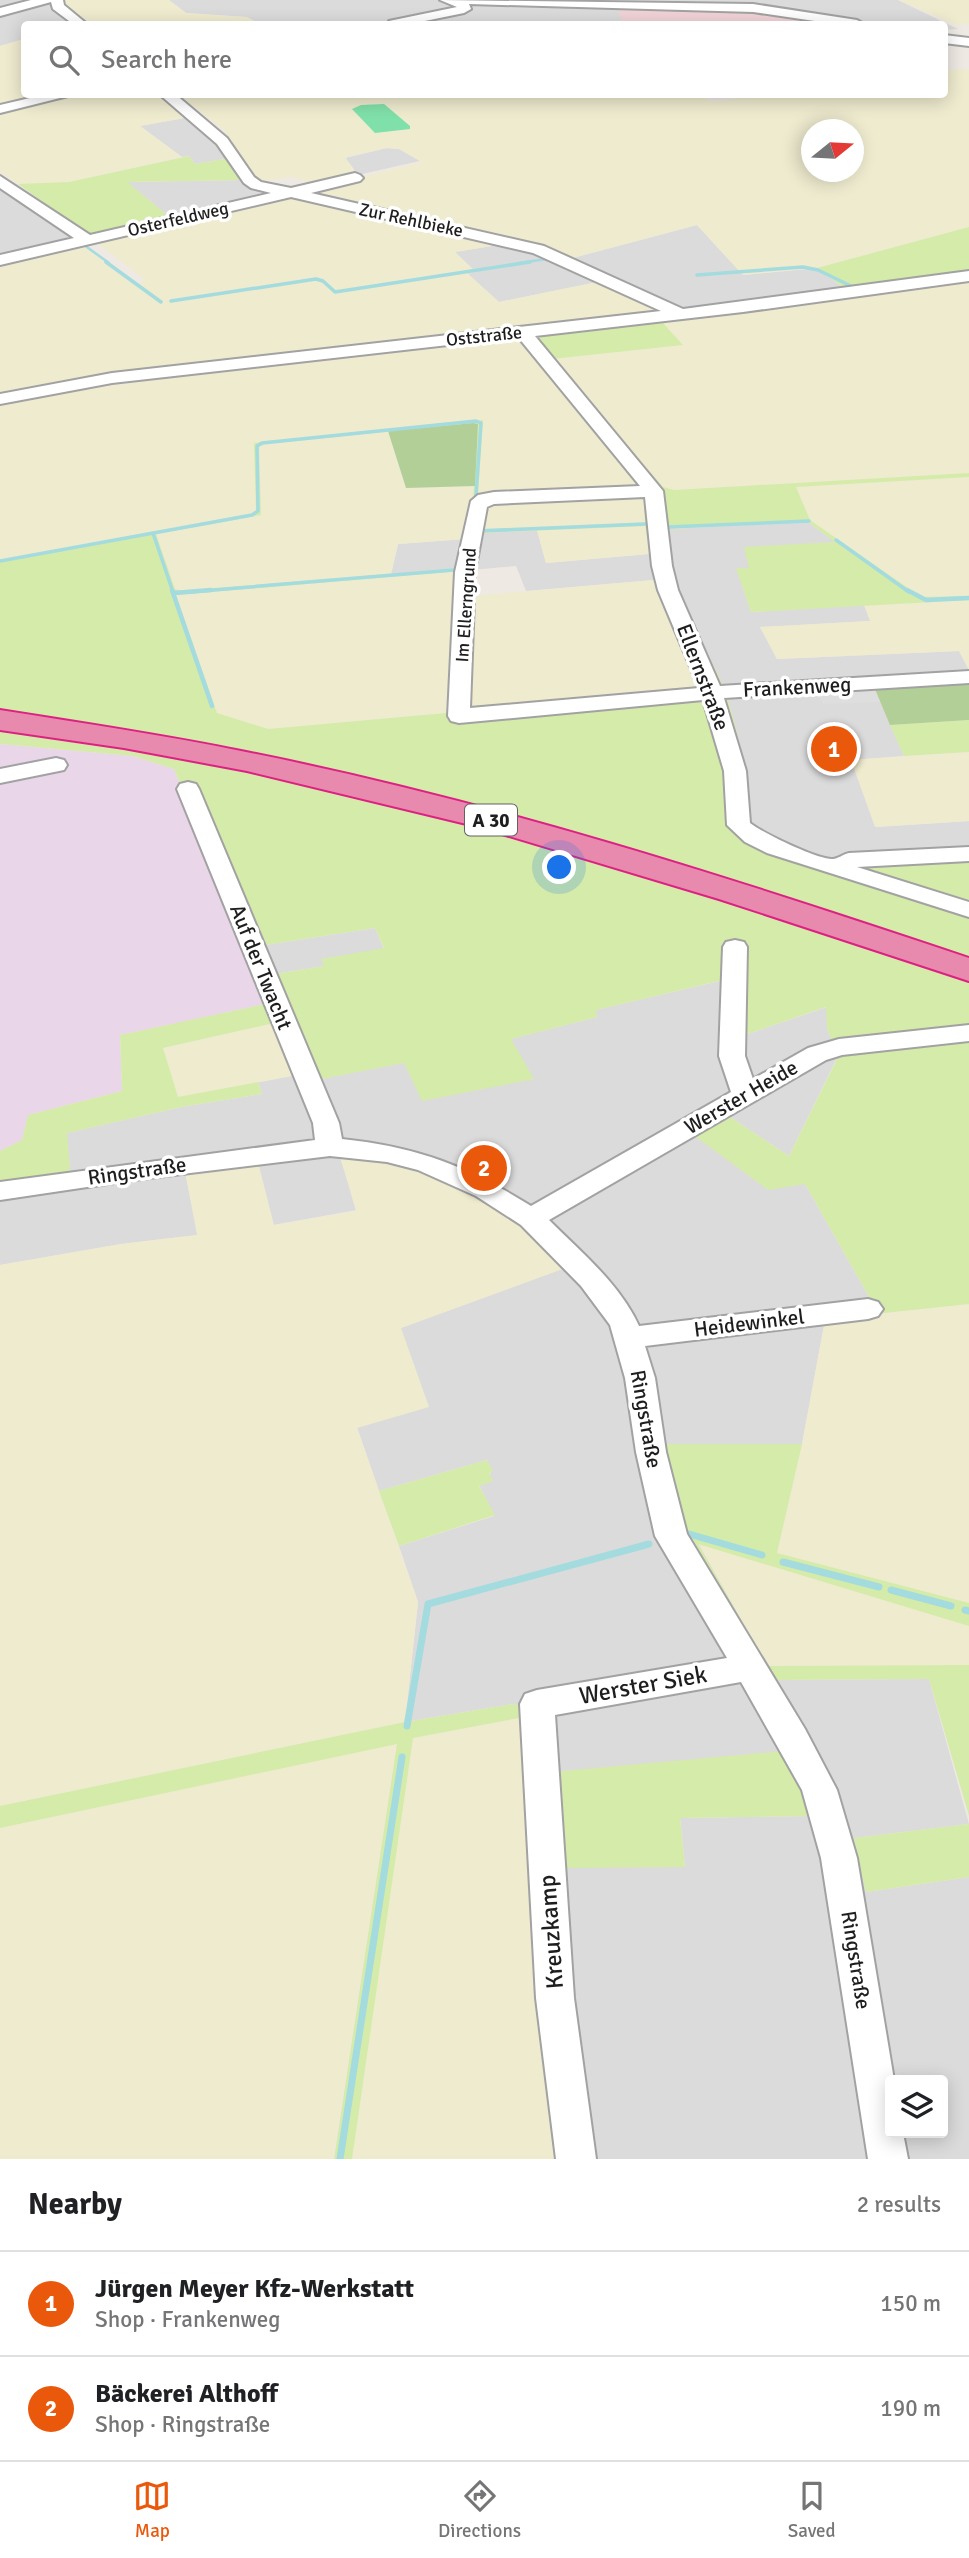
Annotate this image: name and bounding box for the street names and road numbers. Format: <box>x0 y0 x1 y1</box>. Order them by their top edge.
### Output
street label: Osterfeldweg <box>125 197 231 241</box>
street label: Zur Rehlbieke <box>357 198 465 242</box>
street label: Oststraße <box>445 321 523 351</box>
street label: Im Ellerngrund <box>451 547 481 663</box>
street label: Ellernstraße <box>671 620 735 734</box>
street label: Frankenweg <box>742 671 852 703</box>
road number: A 30 <box>465 804 517 835</box>
street label: Auf der Twacht <box>224 901 298 1033</box>
street label: Werster Heide <box>680 1054 802 1140</box>
street label: Ringstraße <box>86 1151 188 1191</box>
street label: Heidewinkel <box>692 1303 806 1343</box>
street label: Ringstraße <box>625 1368 667 1470</box>
street label: Werster Siek <box>577 1659 709 1711</box>
street label: Kreuzkamp <box>532 1874 570 1990</box>
street label: Ringstraße <box>835 1909 877 2011</box>

